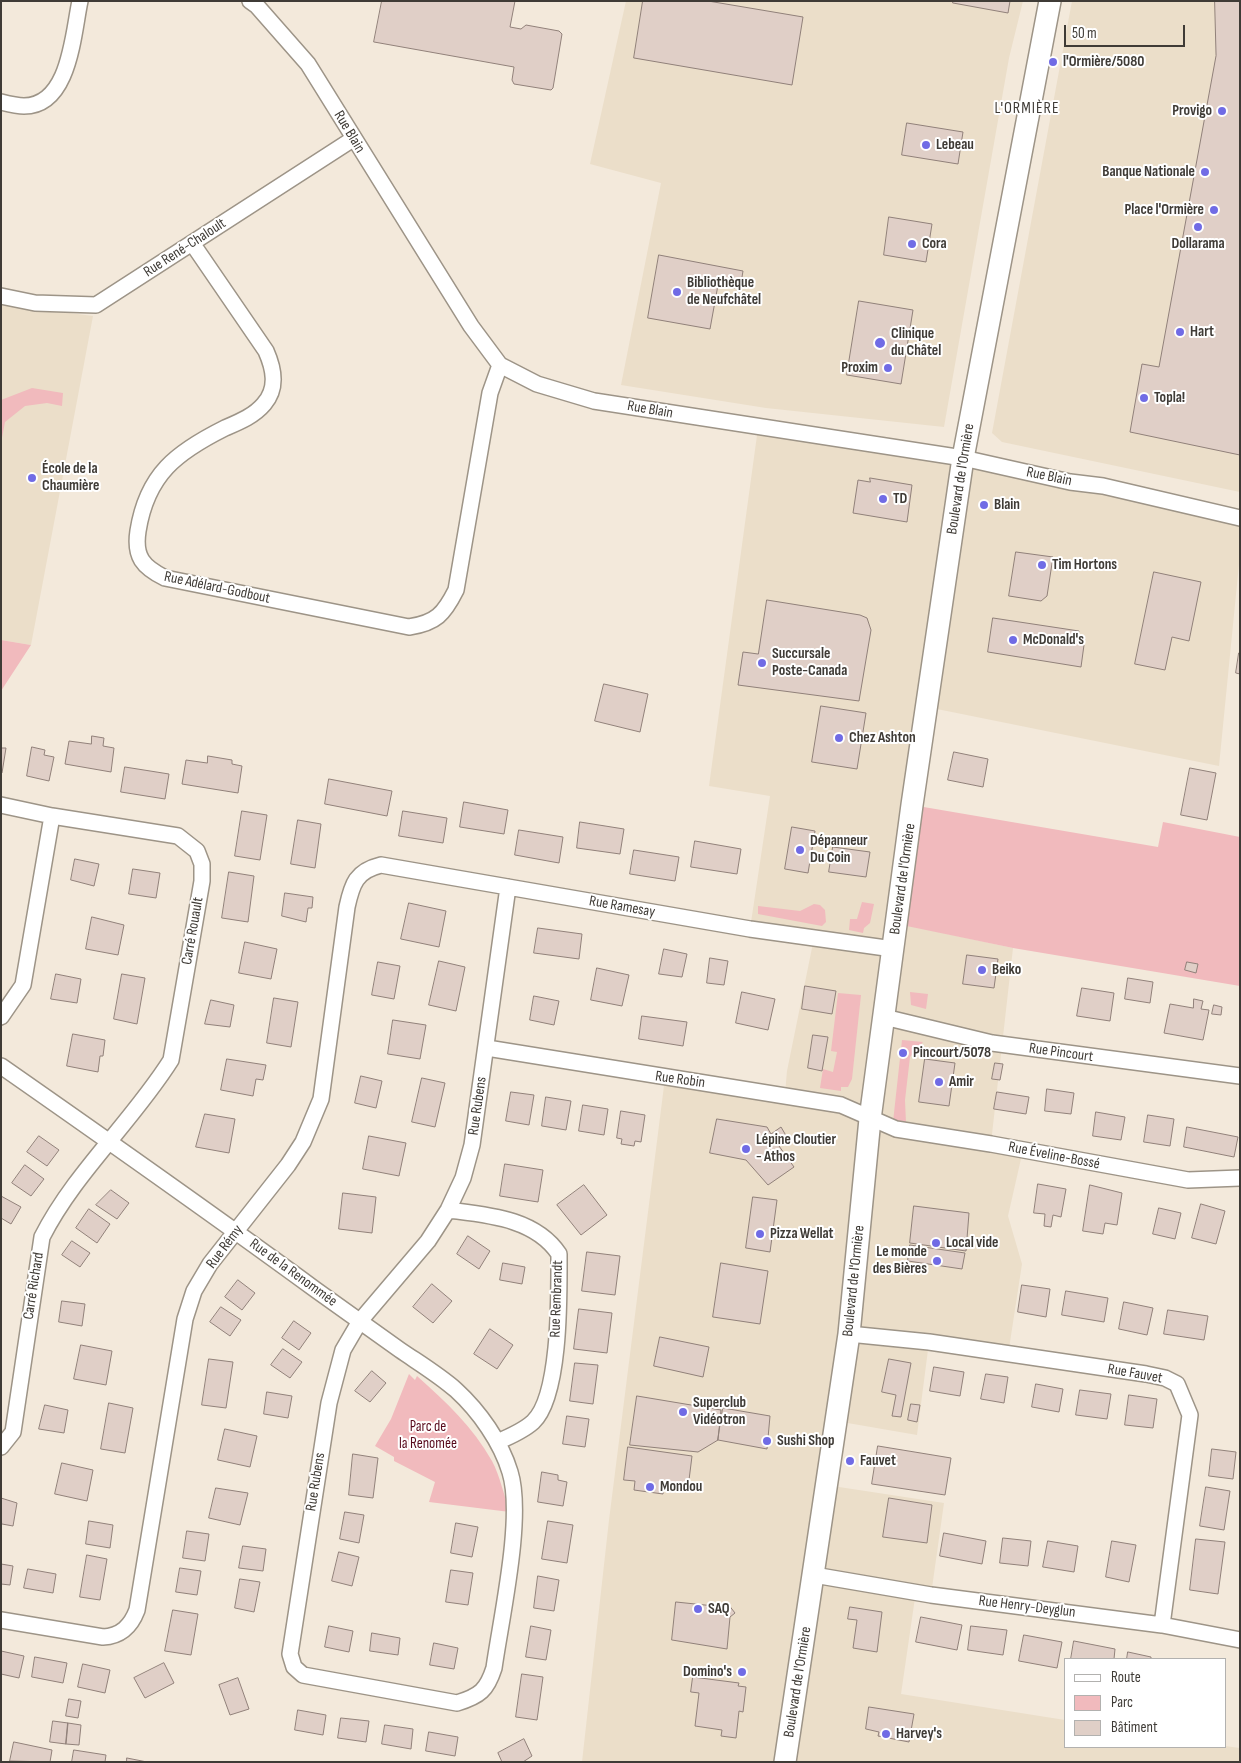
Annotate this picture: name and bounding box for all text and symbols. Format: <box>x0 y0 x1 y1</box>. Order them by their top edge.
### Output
scale bar <box>1066 15 1187 47</box>
text: 50 m <box>1072 24 1097 43</box>
place label: l'Ormière/5080 <box>1063 53 1144 71</box>
marker: l'Ormière/5080 <box>1047 56 1059 68</box>
district label: L'ORMIÈRE <box>993 99 1061 119</box>
place label: Provigo <box>1172 102 1212 120</box>
marker: Provigo <box>1216 105 1228 117</box>
street label: Rue Blain <box>329 108 369 156</box>
place label: Lebeau <box>936 136 974 154</box>
marker: Lebeau <box>920 139 932 151</box>
place label: Banque Nationale <box>1102 163 1195 181</box>
marker: Banque Nationale <box>1199 166 1211 178</box>
place label: Place l'Ormière <box>1125 201 1204 219</box>
marker: Place l'Ormière <box>1208 204 1220 216</box>
street label: Rue René-Chaloult <box>140 215 230 281</box>
marker: Dollarama <box>1192 221 1204 233</box>
place label: Cora <box>922 235 947 253</box>
place label: Dollarama <box>1171 235 1225 253</box>
marker: Cora <box>906 238 918 250</box>
place label: Bibliothèque de Neufchâtel <box>687 274 761 309</box>
marker: Bibliothèque de Neufchâtel <box>671 286 683 298</box>
place label: Hart <box>1190 323 1214 341</box>
place label: Clinique du Châtel <box>891 325 941 360</box>
marker: Hart <box>1174 326 1186 338</box>
marker: Clinique du Châtel <box>873 336 887 350</box>
place label: Proxim <box>841 359 878 377</box>
marker: Proxim <box>882 362 894 374</box>
place label: Topla! <box>1154 389 1185 407</box>
marker: Topla! <box>1138 392 1150 404</box>
street label: Rue Blain <box>626 397 674 423</box>
street label: Boulevard de l'Ormière <box>943 422 979 536</box>
place label: École de la Chaumière <box>42 460 99 495</box>
street label: Rue Blain <box>1025 463 1073 491</box>
marker: École de la Chaumière <box>26 472 38 484</box>
place label: TD <box>893 490 907 508</box>
marker: TD <box>877 493 889 505</box>
place label: Blain <box>994 496 1020 514</box>
marker: Blain <box>978 499 990 511</box>
place label: Tim Hortons <box>1052 556 1117 574</box>
marker: Tim Hortons <box>1036 559 1048 571</box>
street label: Rue Adélard-Godbout <box>162 568 272 608</box>
place label: McDonald's <box>1023 631 1084 649</box>
marker: McDonald's <box>1007 634 1019 646</box>
place label: Succursale Poste-Canada <box>772 645 847 680</box>
marker: Succursale Poste-Canada <box>756 657 768 669</box>
place label: Chez Ashton <box>849 729 916 747</box>
marker: Chez Ashton <box>833 732 845 744</box>
street label: Boulevard de l'Ormière <box>886 822 920 936</box>
place label: Dépanneur Du Coin <box>810 832 868 867</box>
marker: Dépanneur Du Coin <box>794 844 806 856</box>
street label: Rue Ramesay <box>588 892 656 922</box>
street label: Carré Rouault <box>178 896 208 966</box>
place label: Beiko <box>992 961 1021 979</box>
marker: Beiko <box>976 964 988 976</box>
street label: Rue Pincourt <box>1028 1040 1094 1066</box>
place label: Pincourt/5078 <box>913 1044 991 1062</box>
marker: Pincourt/5078 <box>897 1047 909 1059</box>
street label: Rue Robin <box>654 1068 706 1092</box>
place label: Amir <box>949 1073 974 1091</box>
street label: Rue Rubens <box>465 1076 491 1136</box>
marker: Amir <box>933 1076 945 1088</box>
place label: Lépine Cloutier - Athos <box>756 1131 836 1166</box>
street label: Rue Éveline-Bossé <box>1007 1138 1101 1174</box>
marker: Lépine Cloutier - Athos <box>740 1143 752 1155</box>
street label: Rue Rémy <box>203 1222 247 1272</box>
street label: Boulevard de l'Ormière <box>839 1224 869 1338</box>
place label: Pizza Wellat <box>770 1225 834 1243</box>
marker: Pizza Wellat <box>754 1228 766 1240</box>
place label: Local vide <box>946 1234 998 1252</box>
street label: Rue de la Renommée <box>246 1235 340 1311</box>
marker: Local vide <box>930 1237 942 1249</box>
place label: Le monde des Bières <box>873 1243 927 1278</box>
street label: Carré Richard <box>20 1251 48 1321</box>
marker: Le monde des Bières <box>931 1255 943 1267</box>
street label: Rue Rembrandt <box>547 1260 567 1338</box>
street label: Rue Fauvet <box>1106 1360 1164 1388</box>
place label: Superclub Vidéotron <box>693 1394 746 1429</box>
marker: Superclub Vidéotron <box>677 1406 689 1418</box>
park label: Parc de la Renomée <box>399 1418 457 1453</box>
place label: Sushi Shop <box>777 1432 835 1450</box>
marker: Sushi Shop <box>761 1435 773 1447</box>
street label: Rue Rubens <box>303 1452 329 1512</box>
place label: Fauvet <box>860 1452 896 1470</box>
marker: Fauvet <box>844 1455 856 1467</box>
place label: Mondou <box>660 1478 702 1496</box>
marker: Mondou <box>644 1481 656 1493</box>
street label: Rue Henry-Deyglun <box>978 1592 1076 1622</box>
place label: SAQ <box>708 1600 730 1618</box>
marker: SAQ <box>692 1603 704 1615</box>
street label: Boulevard de l'Ormière <box>780 1625 816 1739</box>
legend <box>1064 1658 1226 1748</box>
place label: Domino's <box>683 1663 732 1681</box>
marker: Domino's <box>736 1666 748 1678</box>
text: Route <box>1111 1668 1141 1687</box>
text: Parc <box>1111 1693 1133 1712</box>
text: Bâtiment <box>1111 1718 1158 1737</box>
place label: Harvey's <box>896 1725 942 1743</box>
marker: Harvey's <box>880 1728 892 1740</box>

